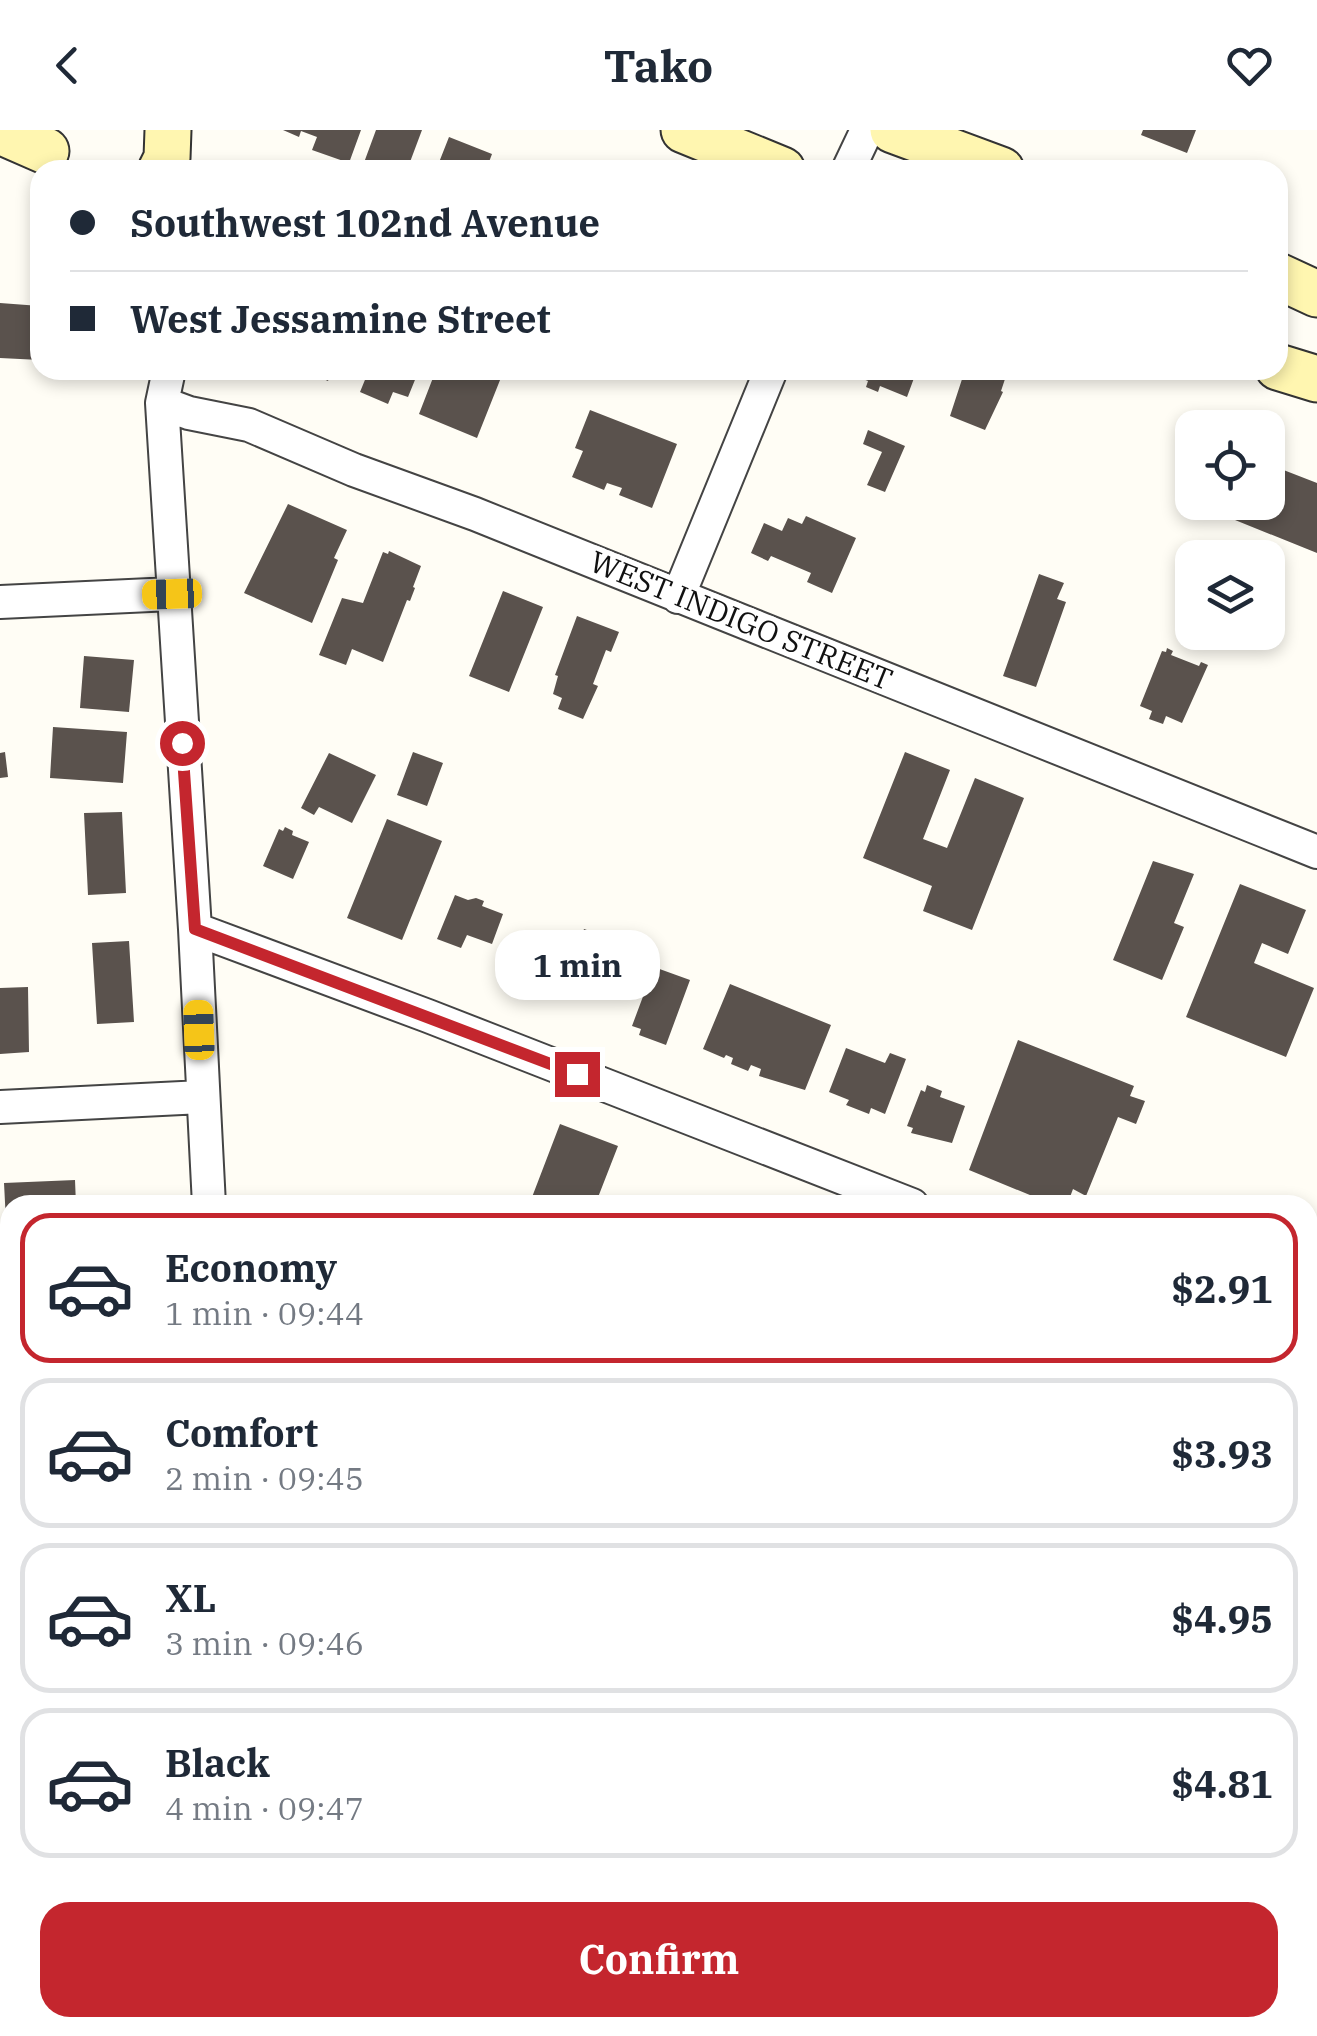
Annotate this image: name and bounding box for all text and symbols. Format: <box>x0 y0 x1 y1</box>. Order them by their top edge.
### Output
text: Tako <box>604 36 713 94</box>
icon: back <box>40 38 95 93</box>
icon: heart <box>1222 38 1277 93</box>
text: Southwest 102nd Avenue <box>130 198 600 247</box>
text: West Jessamine Street <box>130 294 551 343</box>
map controls <box>1175 410 1285 650</box>
button: locate <box>1175 410 1285 520</box>
button: layers <box>1175 540 1285 650</box>
street label: WEST INDIGO STREET <box>585 541 899 698</box>
car <box>141 578 203 610</box>
route start <box>160 721 205 766</box>
callout: 1 min <box>494 929 660 999</box>
text: 1 min <box>533 944 622 986</box>
car <box>183 999 215 1061</box>
route end <box>555 1052 600 1097</box>
icon: car <box>45 1243 135 1333</box>
text: Economy <box>165 1243 337 1292</box>
text: $2.91 <box>1171 1264 1273 1313</box>
text: 1 min · 09:44 <box>165 1292 364 1334</box>
icon: car <box>45 1408 135 1498</box>
text: Comfort <box>165 1408 318 1457</box>
text: $3.93 <box>1171 1429 1273 1478</box>
text: 2 min · 09:45 <box>165 1457 364 1499</box>
icon: car <box>45 1573 135 1663</box>
text: XL <box>165 1573 216 1622</box>
text: $4.95 <box>1171 1594 1273 1643</box>
text: 3 min · 09:46 <box>165 1622 364 1664</box>
icon: car <box>45 1738 135 1828</box>
text: Black <box>165 1738 270 1787</box>
text: $4.81 <box>1171 1759 1273 1808</box>
text: 4 min · 09:47 <box>165 1787 364 1829</box>
button: Confirm <box>40 1902 1278 2017</box>

